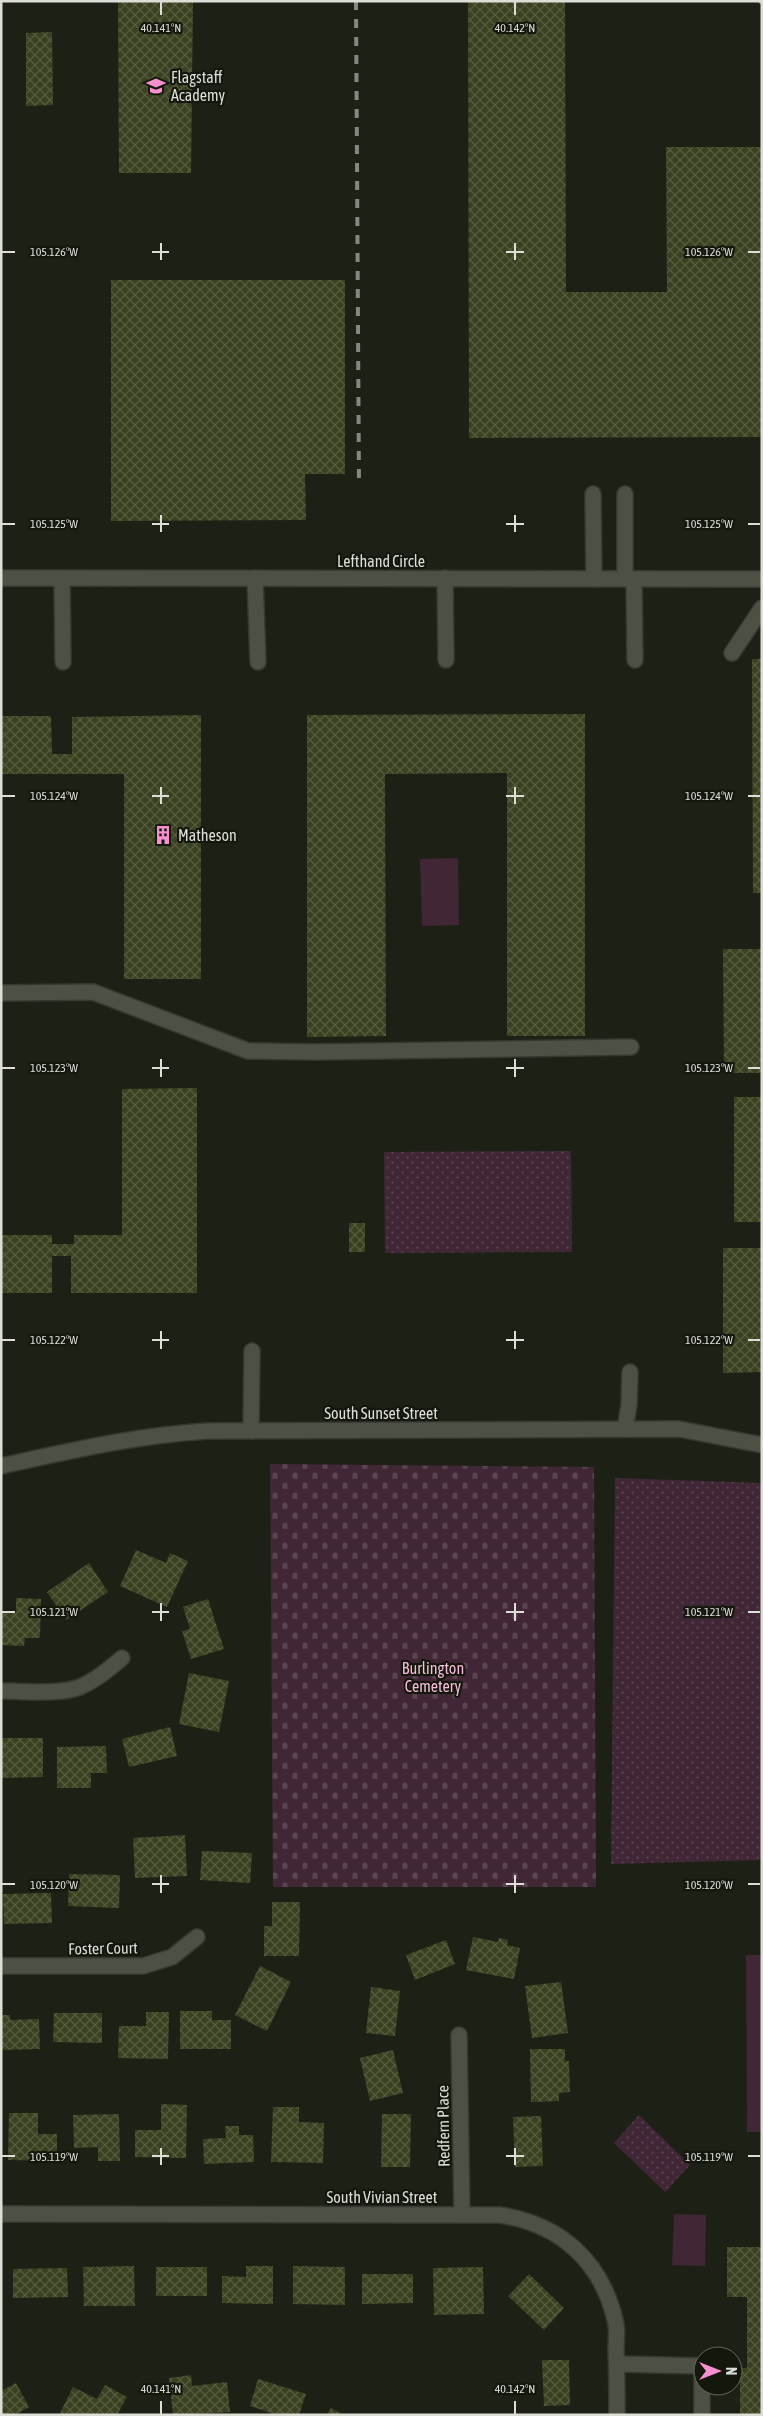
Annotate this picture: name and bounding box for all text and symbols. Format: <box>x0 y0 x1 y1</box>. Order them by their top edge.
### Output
text: 40.141°N <box>141 21 181 35</box>
text: 40.142°N <box>495 21 535 35</box>
place label: Flagstaff Academy <box>171 68 226 105</box>
school or university icon: Flagstaff Academy <box>145 75 167 97</box>
text: 105.126°W <box>30 245 78 259</box>
text: 105.126°W <box>685 245 733 259</box>
text: 105.125°W <box>30 517 78 531</box>
text: 105.125°W <box>685 517 733 531</box>
street label: Lefthand Circle <box>337 552 425 570</box>
text: 105.124°W <box>30 789 78 803</box>
text: 105.124°W <box>685 789 733 803</box>
building icon: Matheson <box>152 824 174 846</box>
place label: Matheson <box>178 826 237 844</box>
text: 105.123°W <box>30 1061 78 1075</box>
text: 105.123°W <box>685 1061 733 1075</box>
text: 105.122°W <box>30 1333 78 1347</box>
text: 105.122°W <box>685 1333 733 1347</box>
street label: South Sunset Street <box>324 1404 438 1422</box>
text: 105.121°W <box>30 1605 78 1619</box>
text: 105.121°W <box>685 1605 733 1619</box>
park label: Burlington Cemetery <box>402 1659 464 1696</box>
text: 105.120°W <box>30 1878 78 1892</box>
text: 105.120°W <box>685 1878 733 1892</box>
street label: Foster Court <box>68 1938 138 1958</box>
street label: Redfern Place <box>433 2085 453 2167</box>
text: 105.119°W <box>30 2150 78 2164</box>
text: 105.119°W <box>685 2150 733 2164</box>
street label: South Vivian Street <box>327 2188 438 2206</box>
north arrow <box>693 2346 743 2396</box>
text: N <box>723 2367 739 2375</box>
text: 40.141°N <box>141 2382 181 2396</box>
text: 40.142°N <box>495 2382 535 2396</box>

